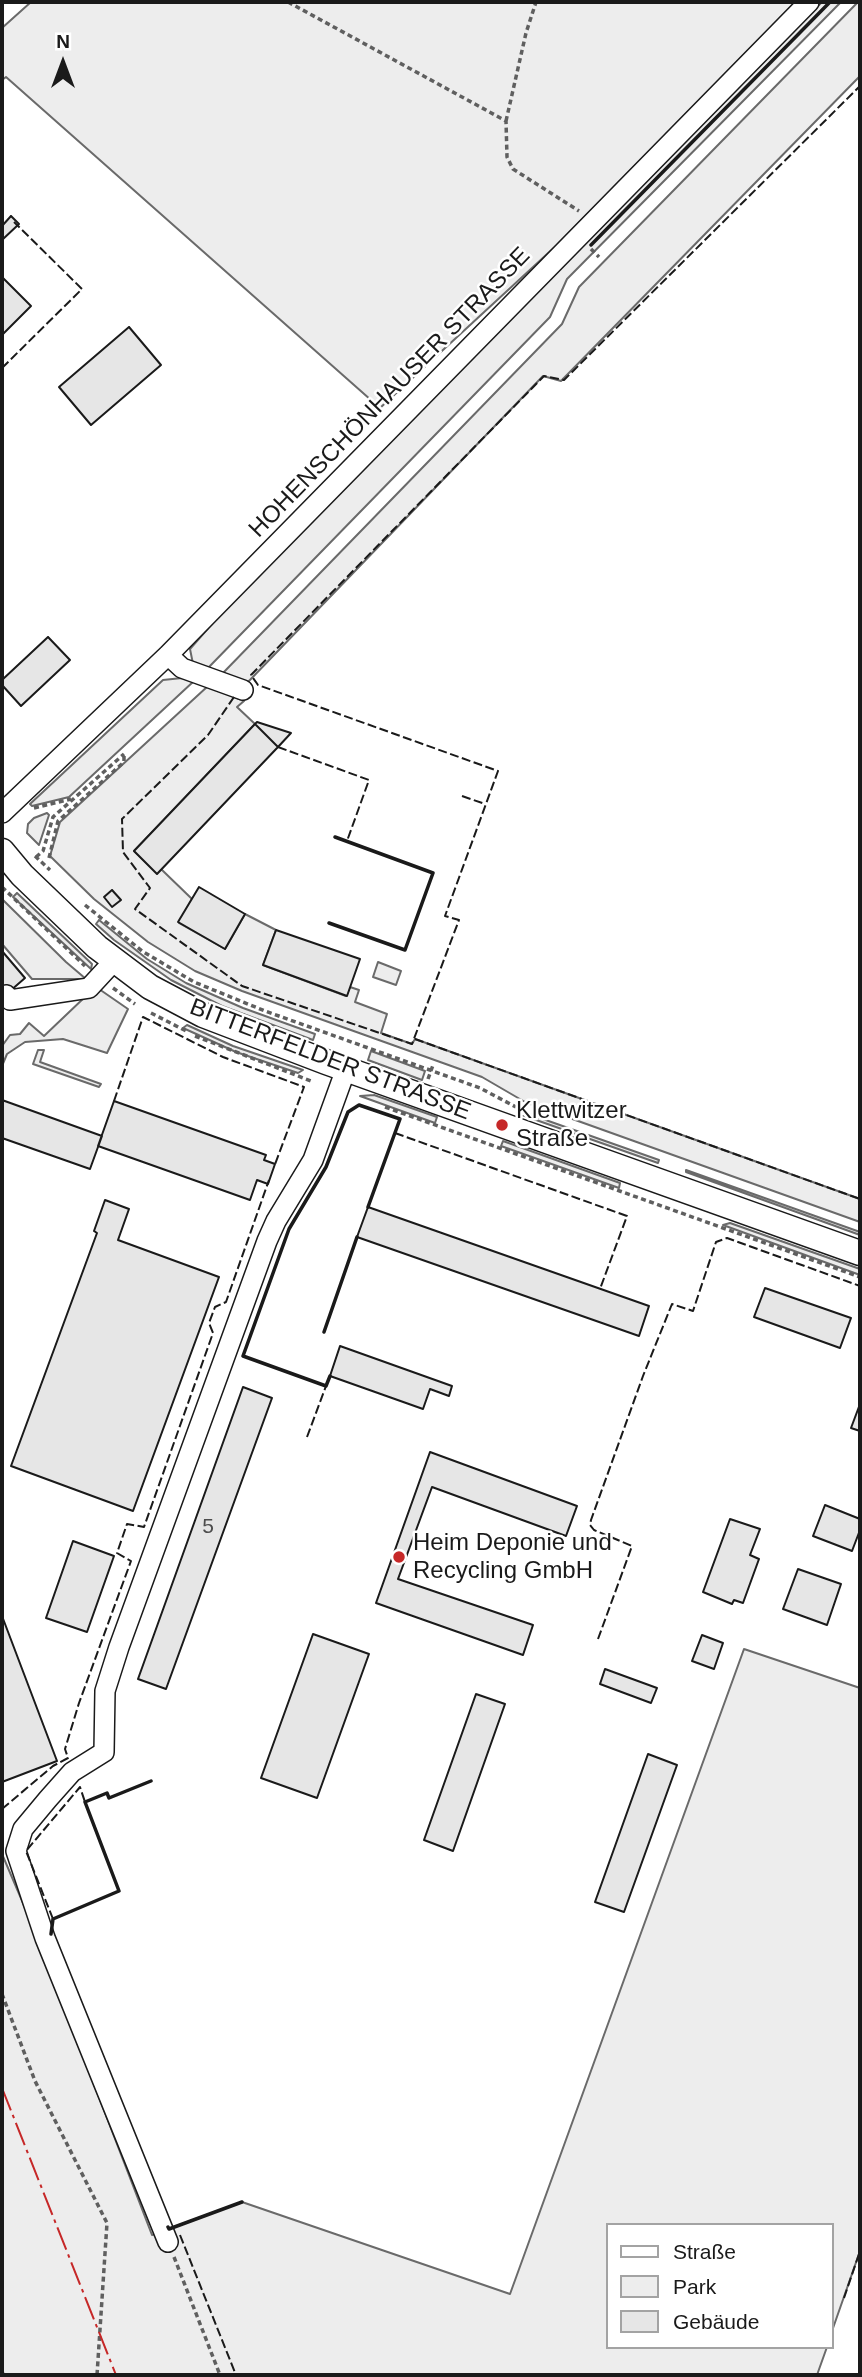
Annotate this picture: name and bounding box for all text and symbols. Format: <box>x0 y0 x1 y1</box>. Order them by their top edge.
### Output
north arrow <box>28 28 98 98</box>
text: N <box>56 31 70 52</box>
street label: HOHENSCHÖNHAUSER STRASSE <box>243 242 537 544</box>
street label: BITTERFELDER STRASSE <box>185 993 475 1127</box>
place label: Klettwitzer Straße <box>516 1097 627 1153</box>
marker: Klettwitzer Straße <box>494 1117 510 1133</box>
house number: 5 <box>202 1514 214 1540</box>
place label: Heim Deponie und Recycling GmbH <box>413 1529 612 1585</box>
marker: Heim Deponie und Recycling GmbH <box>391 1549 407 1565</box>
legend <box>606 2223 834 2349</box>
text: Straße <box>673 2240 736 2263</box>
text: Park <box>673 2275 716 2298</box>
text: Gebäude <box>673 2310 759 2333</box>

